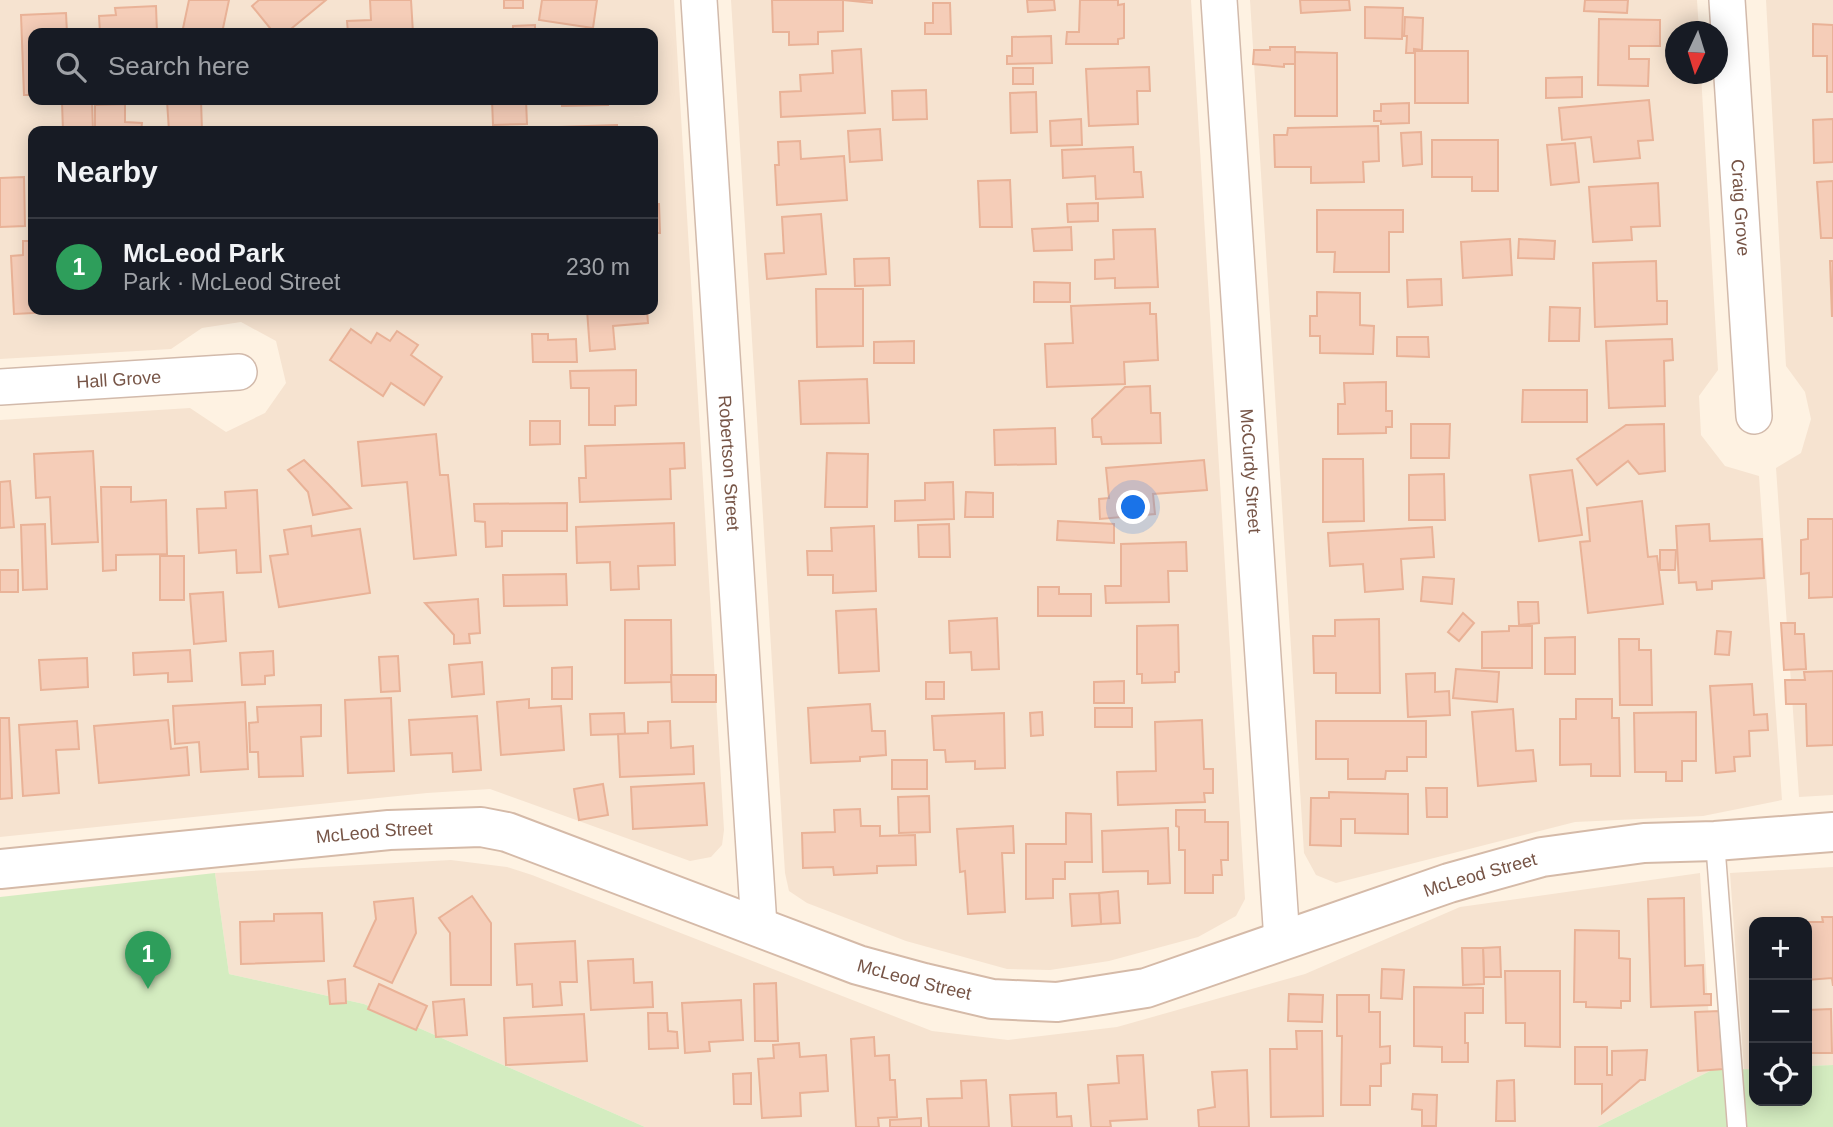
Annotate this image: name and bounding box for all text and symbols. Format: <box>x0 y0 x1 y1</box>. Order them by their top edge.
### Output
north arrow <box>1665 21 1728 84</box>
search box <box>28 28 658 105</box>
icon: search <box>52 48 90 86</box>
text: Search here <box>108 51 250 81</box>
text: Nearby <box>56 155 158 188</box>
street label: Craig Grove <box>1727 158 1754 257</box>
text: McLeod Park <box>123 238 285 268</box>
text: 1 <box>73 254 85 280</box>
text: 230 m <box>566 254 630 280</box>
text: Park · McLeod Street <box>123 269 340 295</box>
street label: Hall Grove <box>76 367 162 392</box>
street label: Robertson Street <box>715 394 743 532</box>
street label: McCurdy Street <box>1236 408 1265 534</box>
your location <box>1116 490 1150 524</box>
street label: McLeod Street <box>315 819 433 847</box>
street label: McLeod Street <box>1421 849 1539 901</box>
map controls <box>1749 917 1812 1106</box>
button: + <box>1749 917 1812 980</box>
pin: 1 <box>125 931 171 989</box>
street label: McLeod Street <box>855 955 973 1004</box>
button: − <box>1749 980 1812 1043</box>
button: locate <box>1749 1043 1812 1106</box>

